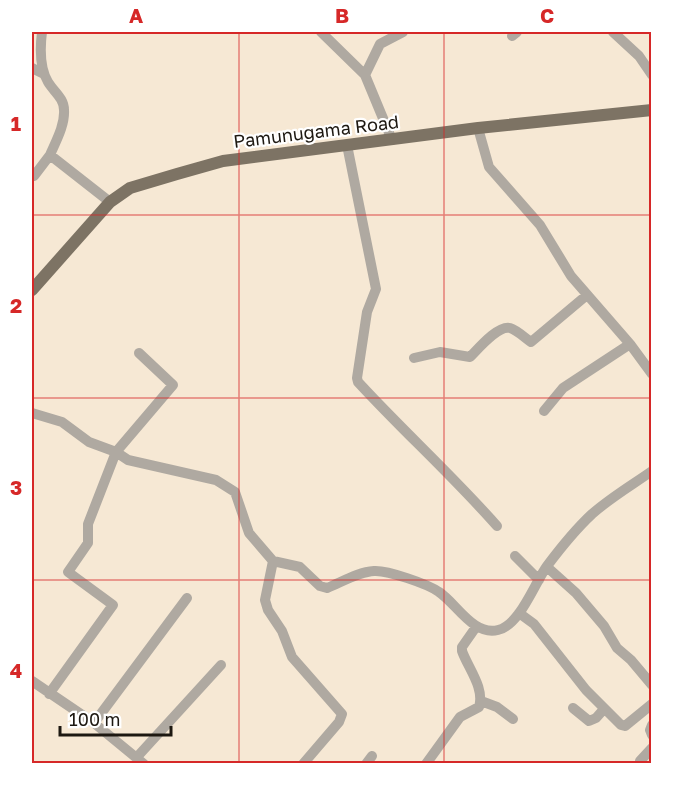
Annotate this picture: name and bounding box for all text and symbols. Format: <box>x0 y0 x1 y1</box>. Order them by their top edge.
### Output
text: A <box>129 3 143 27</box>
text: B <box>335 3 349 27</box>
text: C <box>540 3 554 27</box>
street label: Pamunugama Road <box>232 110 400 152</box>
text: 1 <box>11 111 21 135</box>
text: 2 <box>10 293 22 317</box>
text: 3 <box>10 475 22 499</box>
text: 4 <box>10 658 22 682</box>
scale bar <box>60 699 171 737</box>
text: 100 m <box>69 708 120 730</box>

